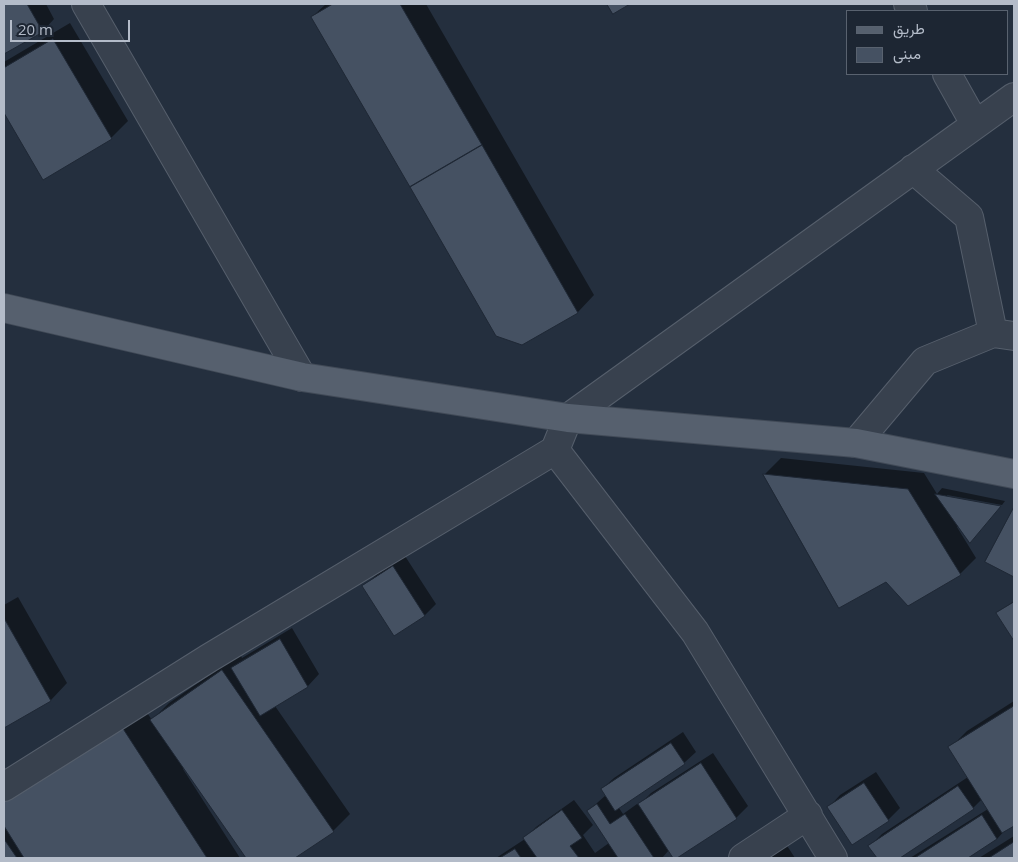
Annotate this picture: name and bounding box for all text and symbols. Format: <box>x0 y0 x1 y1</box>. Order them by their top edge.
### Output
scale bar <box>12 10 132 42</box>
legend <box>846 10 1008 75</box>
text: طريق <box>893 18 925 38</box>
text: 20 m <box>18 19 53 39</box>
text: مبنى <box>893 43 921 63</box>

